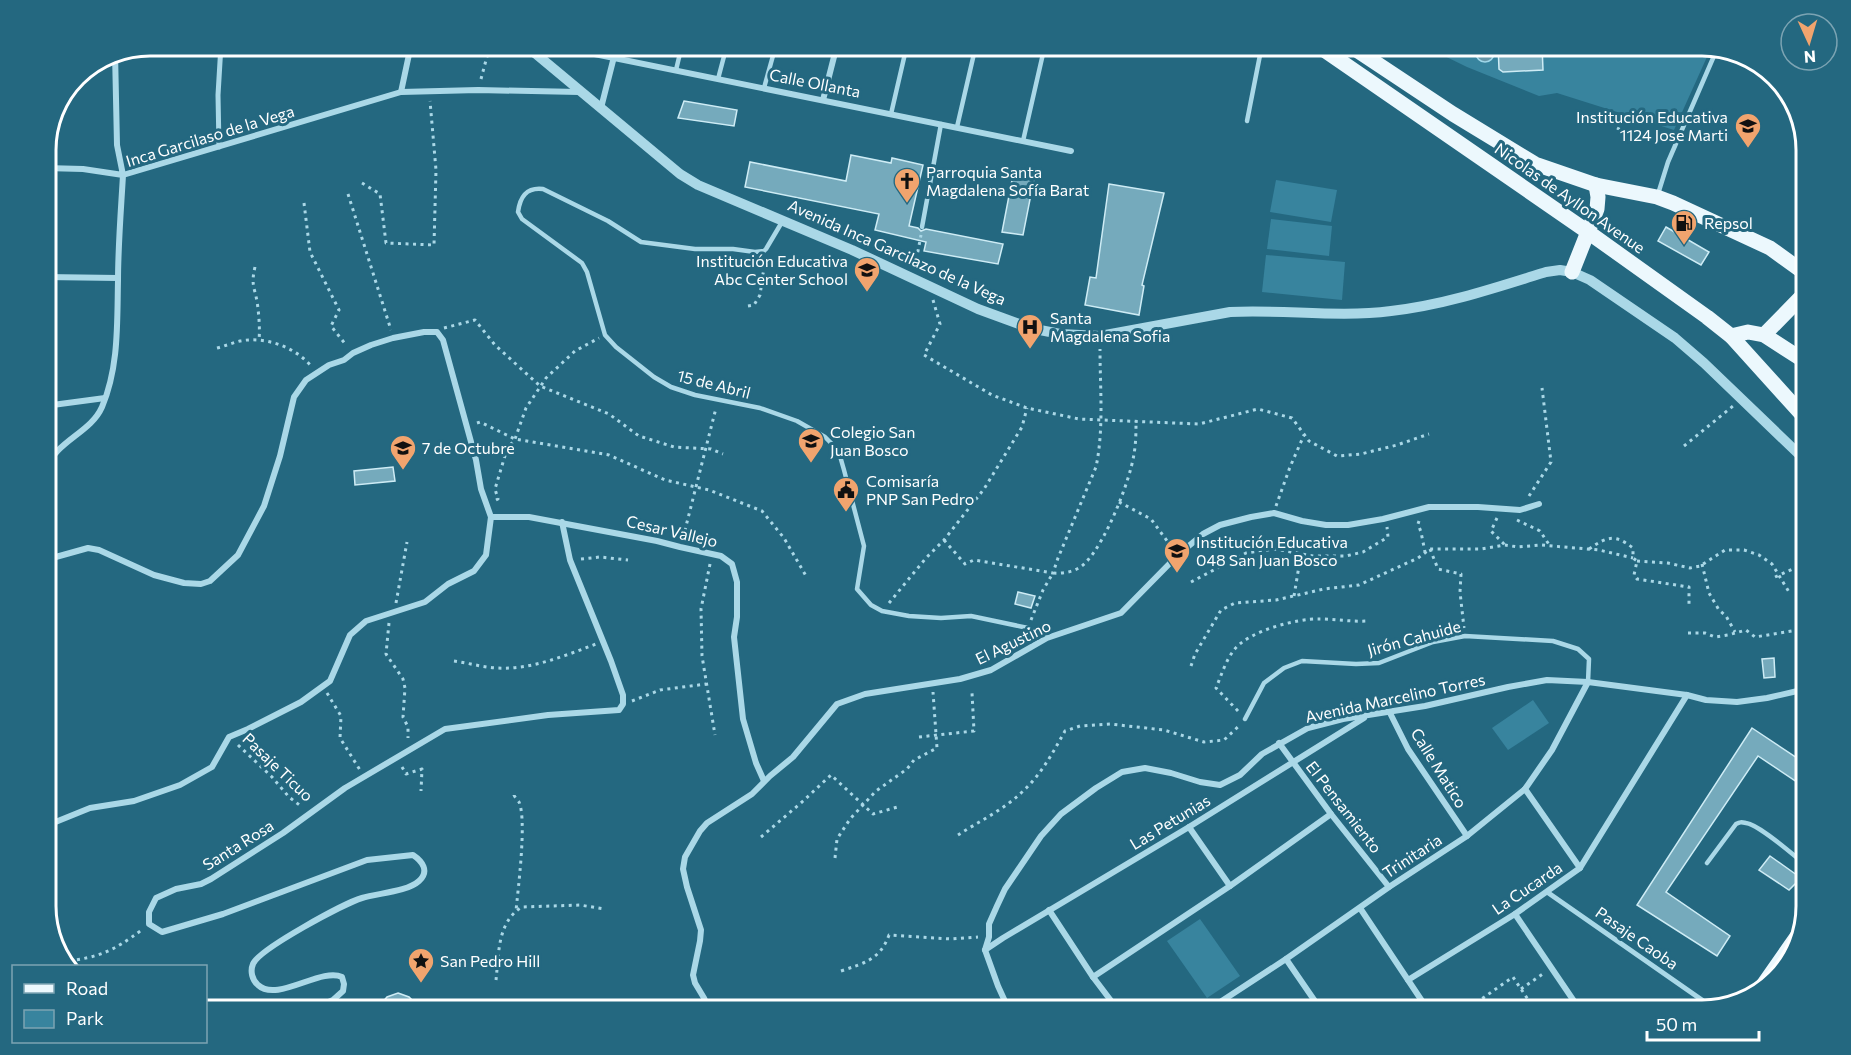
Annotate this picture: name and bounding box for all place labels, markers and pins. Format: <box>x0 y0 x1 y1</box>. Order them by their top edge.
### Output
place label: Institución Educativa 1124 Jose Marti <box>1576 107 1728 144</box>
school or university icon: Institución Educativa 1124 Jose Marti <box>1733 111 1763 149</box>
place label: Parroquia Santa Magdalena Sofía Barat <box>926 162 1090 199</box>
church icon: Parroquia Santa Magdalena Sofía Barat <box>892 166 922 204</box>
fuel station icon: Repsol <box>1669 208 1699 246</box>
place label: Repsol <box>1704 213 1753 232</box>
place label: Institución Educativa Abc Center School <box>696 251 848 288</box>
school or university icon: Institución Educativa Abc Center School <box>852 255 882 293</box>
place label: Santa Magdalena Sofia <box>1050 308 1170 345</box>
hospital icon: Santa Magdalena Sofia <box>1015 312 1045 350</box>
place label: Colegio San Juan Bosco <box>830 422 915 459</box>
school or university icon: Colegio San Juan Bosco <box>796 426 826 464</box>
school or university icon: 7 de Octubre <box>388 433 418 471</box>
place label: 7 de Octubre <box>422 438 515 457</box>
place label: Comisaría PNP San Pedro <box>866 471 974 508</box>
public building icon: Comisaría PNP San Pedro <box>831 475 861 513</box>
place label: Institución Educativa 048 San Juan Bosco <box>1196 532 1348 569</box>
school or university icon: Institución Educativa 048 San Juan Bosco <box>1162 536 1192 574</box>
place icon: San Pedro Hill <box>406 946 436 984</box>
place label: San Pedro Hill <box>440 951 540 970</box>

